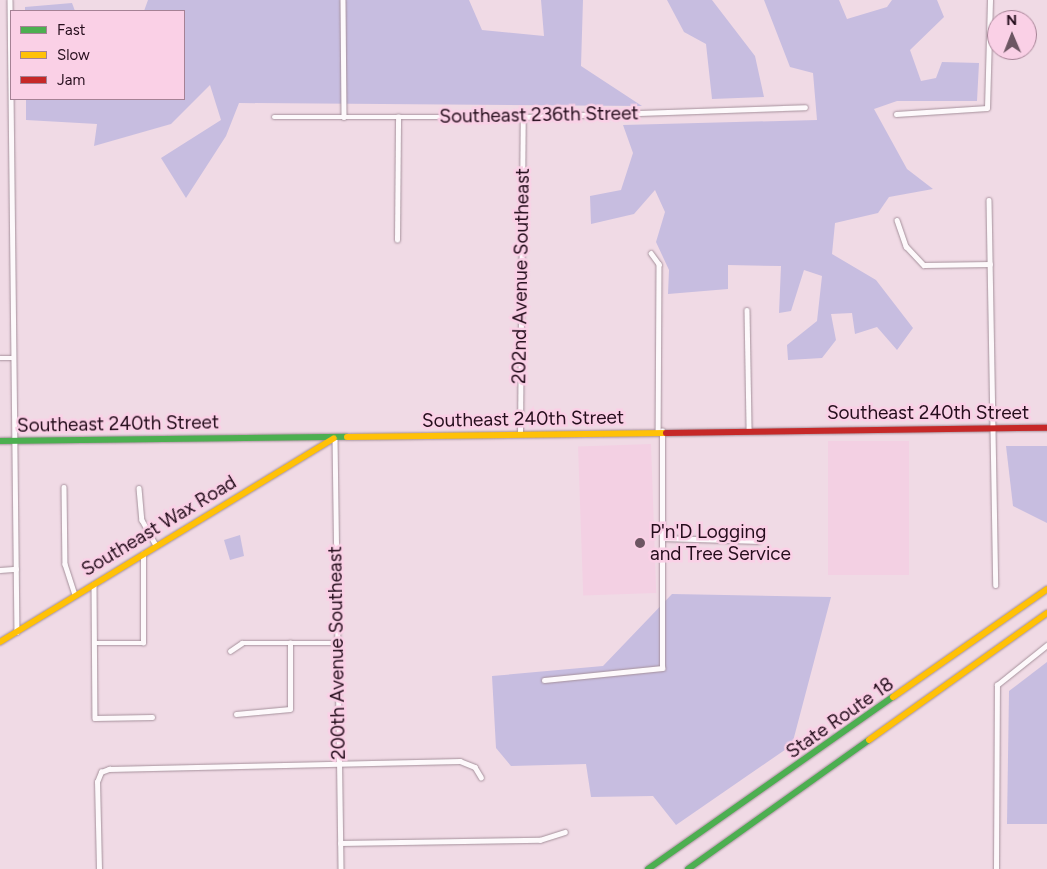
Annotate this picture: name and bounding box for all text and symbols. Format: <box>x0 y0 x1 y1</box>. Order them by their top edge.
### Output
legend <box>10 10 185 100</box>
north arrow <box>987 10 1037 60</box>
text: N <box>1006 12 1017 29</box>
text: Fast <box>57 21 85 39</box>
text: Slow <box>57 46 90 64</box>
text: Jam <box>57 71 85 89</box>
street label: Southeast 236th Street <box>439 102 639 128</box>
street label: 202nd Avenue Southeast <box>508 168 534 384</box>
street label: Southeast 240th Street <box>827 402 1029 424</box>
street label: Southeast 240th Street <box>422 406 624 432</box>
street label: Southeast 240th Street <box>17 411 219 437</box>
street label: Southeast Wax Road <box>77 471 241 581</box>
place label: P'n'D Logging and Tree Service <box>650 521 791 565</box>
marker: P'n'D Logging and Tree Service <box>634 537 646 549</box>
street label: 200th Avenue Southeast <box>324 546 350 760</box>
street label: State Route 18 <box>782 673 898 763</box>

